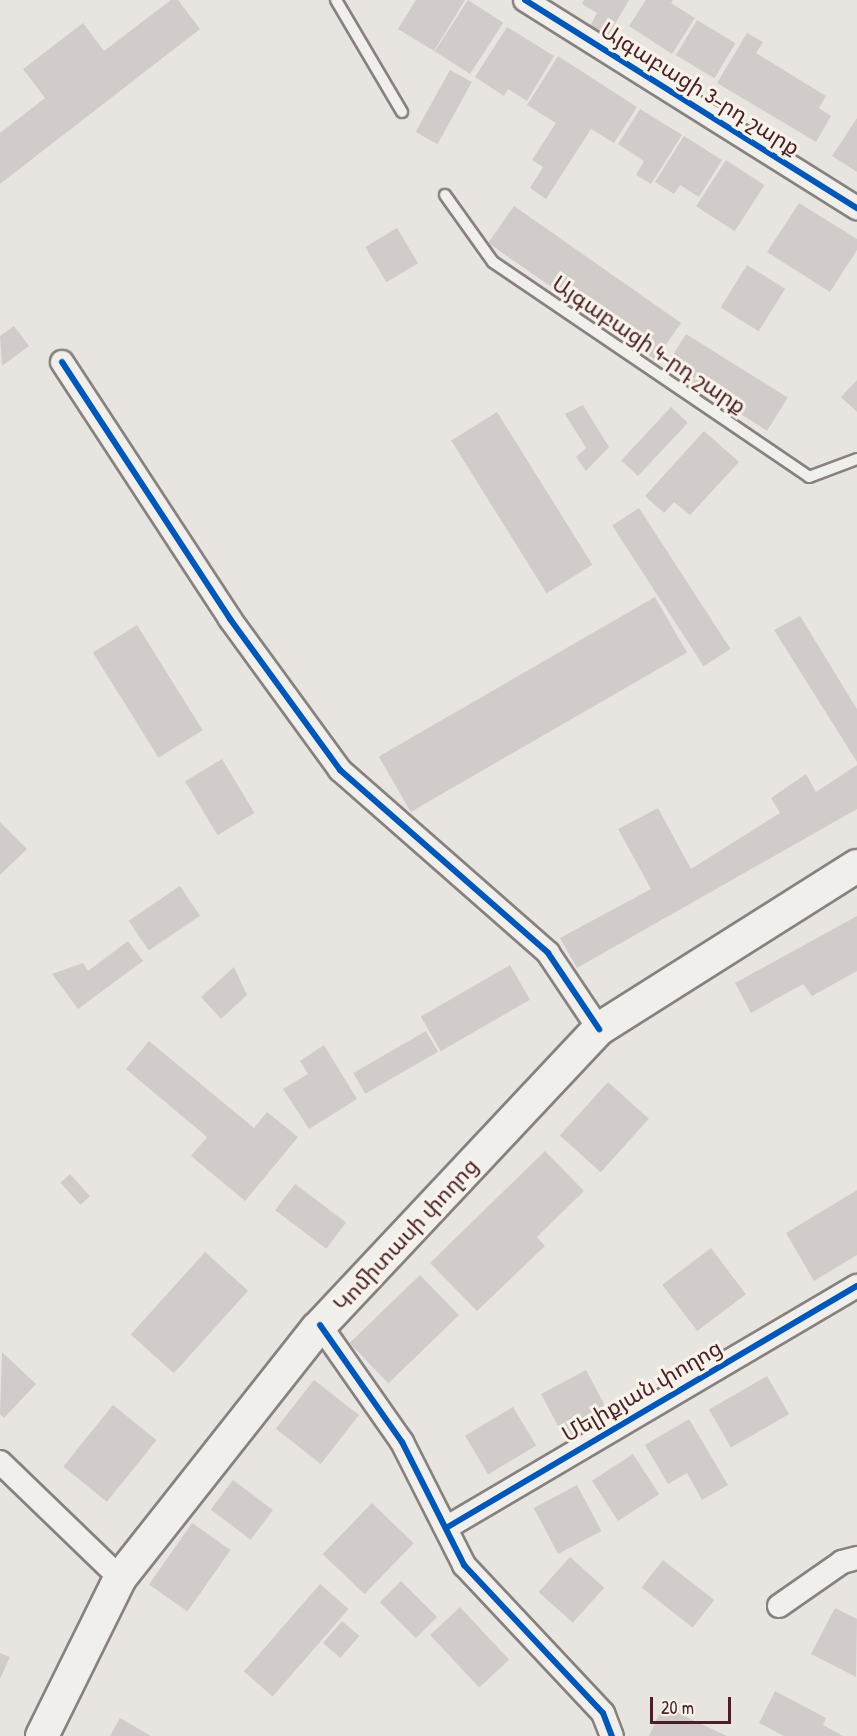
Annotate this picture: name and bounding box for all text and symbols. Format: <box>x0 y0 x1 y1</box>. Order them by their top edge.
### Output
street label: Այգաբացի 3-րդ շարք <box>596 17 804 161</box>
street label: Այգաբացի 4-րդ շարք <box>547 270 751 420</box>
street label: Կոմիտասի փողոց <box>328 1153 484 1317</box>
street label: Մելիքյան փողոց <box>557 1334 727 1448</box>
scale bar <box>653 1685 734 1723</box>
text: 20 m <box>661 1695 694 1720</box>

